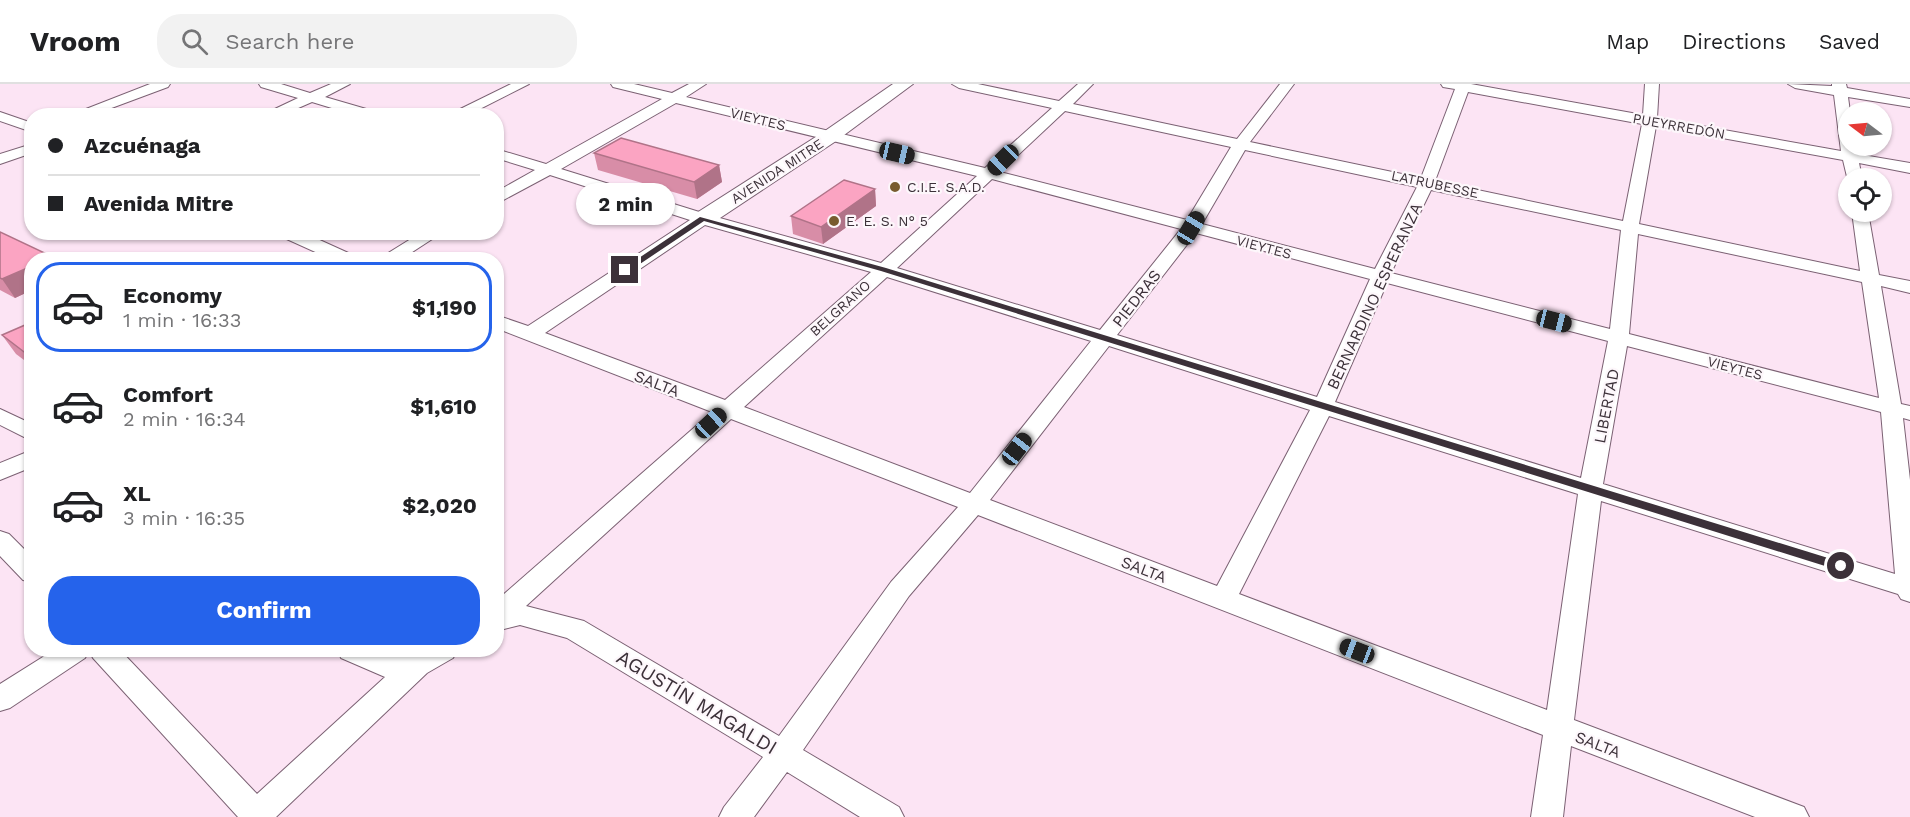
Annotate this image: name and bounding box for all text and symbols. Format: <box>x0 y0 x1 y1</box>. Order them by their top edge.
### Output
search box <box>157 14 577 68</box>
text: Vroom <box>30 25 121 58</box>
icon: search <box>178 25 211 58</box>
text: Search here <box>226 29 354 54</box>
text: Map <box>1606 29 1649 54</box>
text: Directions <box>1682 29 1786 54</box>
text: Saved <box>1819 29 1880 54</box>
north arrow <box>1838 102 1892 156</box>
map controls <box>1838 102 1892 222</box>
street label: VIEYTES <box>729 104 787 134</box>
street label: PUEYRREDÓN <box>1632 110 1726 142</box>
text: Azcuénaga <box>84 133 201 158</box>
street label: AVENIDA MITRE <box>728 135 826 207</box>
car <box>877 140 917 166</box>
car <box>984 141 1022 179</box>
street label: LATRUBESSE <box>1390 167 1480 201</box>
button: locate <box>1838 168 1892 222</box>
place label: C.I.E. S.A.D. <box>907 179 985 195</box>
marker: C.I.E. S.A.D. <box>888 180 902 194</box>
callout: 2 min <box>576 183 674 225</box>
text: Avenida Mitre <box>84 191 233 216</box>
text: 2 min <box>598 192 653 216</box>
street label: BERNARDINO ESPERANZA <box>1323 199 1426 393</box>
car <box>1174 208 1208 248</box>
place label: E. E. S. N° 5 <box>846 213 928 229</box>
marker: E. E. S. N° 5 <box>827 214 841 228</box>
street label: VIEYTES <box>1235 232 1293 262</box>
route end <box>611 256 638 283</box>
street label: PIEDRAS <box>1108 266 1165 331</box>
street label: BELGRANO <box>807 277 873 339</box>
icon: car <box>51 280 105 334</box>
text: Economy <box>123 283 222 308</box>
text: $1,190 <box>412 295 477 320</box>
text: 1 min · 16:33 <box>123 308 241 332</box>
car <box>1534 308 1574 334</box>
street label: VIEYTES <box>1706 353 1764 383</box>
street label: SALTA <box>631 366 683 401</box>
street label: LIBERTAD <box>1590 367 1623 445</box>
icon: car <box>51 379 105 433</box>
text: Comfort <box>123 382 213 407</box>
text: $1,610 <box>410 394 477 419</box>
car <box>692 404 730 442</box>
text: 2 min · 16:34 <box>123 407 246 431</box>
car <box>999 429 1035 469</box>
icon: car <box>51 478 105 532</box>
text: XL <box>123 481 151 506</box>
text: $2,020 <box>402 493 477 518</box>
text: 3 min · 16:35 <box>123 506 245 530</box>
street label: SALTA <box>1118 552 1170 587</box>
route start <box>1827 552 1854 579</box>
button: Confirm <box>48 576 480 645</box>
car <box>1337 636 1377 666</box>
street label: AGUSTÍN MAGALDI <box>612 645 782 759</box>
street label: SALTA <box>1572 727 1624 762</box>

